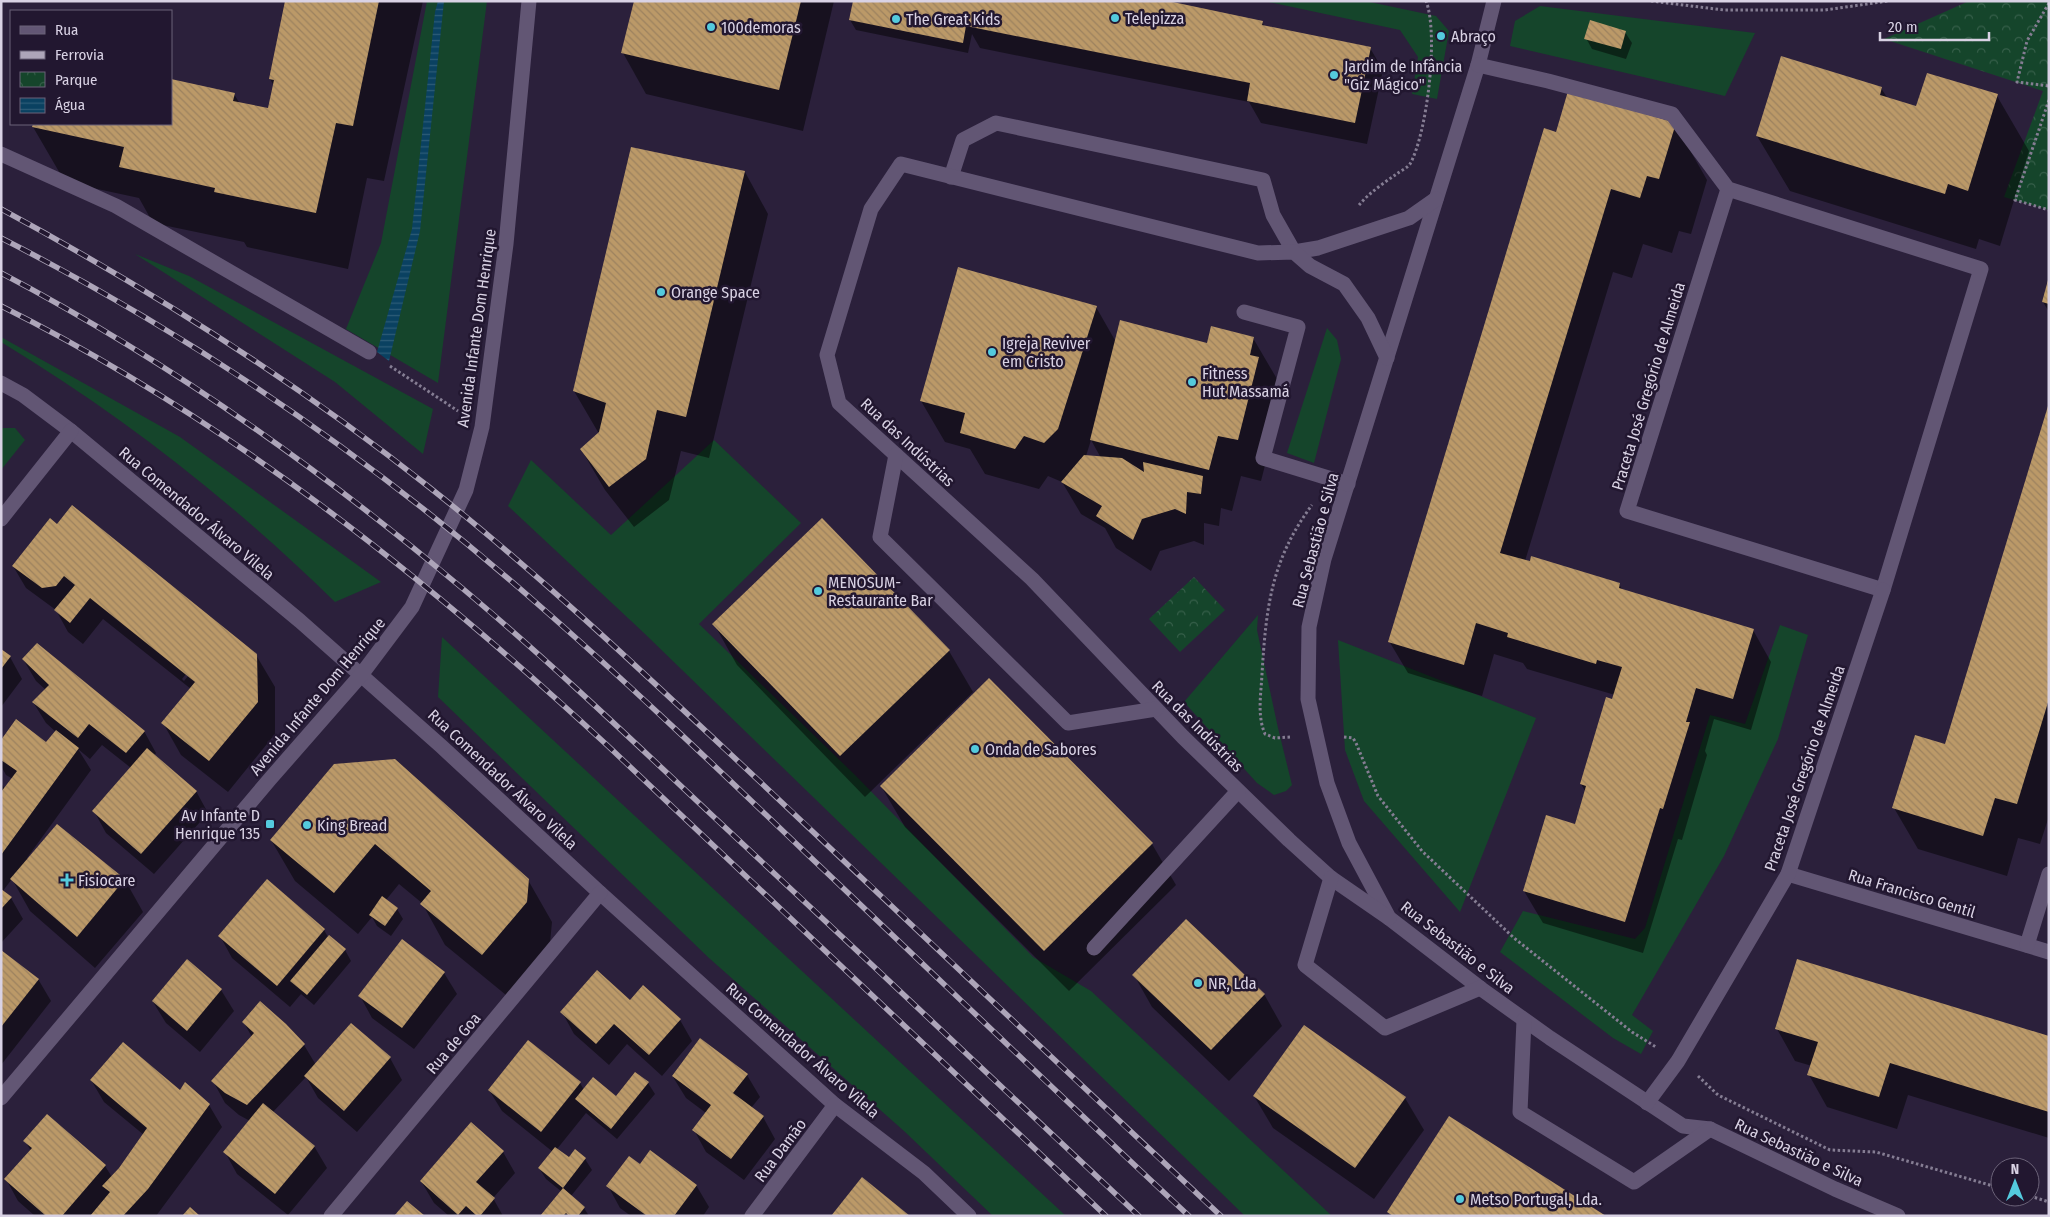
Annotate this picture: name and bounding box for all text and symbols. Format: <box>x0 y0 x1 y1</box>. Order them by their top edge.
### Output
place label: Telepizza <box>1125 9 1184 28</box>
legend <box>10 10 172 125</box>
place label: The Great Kids <box>906 10 1000 29</box>
scale bar <box>1880 10 1989 42</box>
marker: Telepizza <box>1109 12 1121 24</box>
marker: The Great Kids <box>890 13 902 25</box>
place label: 100demoras <box>721 18 801 37</box>
text: 20 m <box>1888 18 1918 36</box>
text: Rua <box>55 21 78 39</box>
marker: 100demoras <box>705 21 717 33</box>
place label: Abraço <box>1451 27 1496 46</box>
marker: Abraço <box>1435 30 1447 42</box>
text: Ferrovia <box>55 46 104 64</box>
place label: Jardim de Infância "Giz Mágico" <box>1344 57 1463 94</box>
marker: Jardim de Infância "Giz Mágico" <box>1328 69 1340 81</box>
text: Parque <box>55 71 98 89</box>
text: Água <box>55 96 85 114</box>
street label: Avenida Infante Dom Henrique <box>453 227 500 429</box>
street label: Praceta José Gregório de Almeida <box>1608 280 1689 493</box>
place label: Orange Space <box>671 283 760 302</box>
marker: Orange Space <box>655 286 667 298</box>
place label: Igreja Reviver em Cristo <box>1002 334 1091 371</box>
marker: Igreja Reviver em Cristo <box>986 346 998 358</box>
place label: Fitness Hut Massamá <box>1202 364 1290 401</box>
marker: Fitness Hut Massamá <box>1186 376 1198 388</box>
street label: Rua das Indústrias <box>857 394 959 491</box>
street label: Rua Comendador Álvaro Vilela <box>115 443 278 584</box>
street label: Rua Sebastião e Silva <box>1288 470 1343 610</box>
place label: MENOSUM- Restaurante Bar <box>828 573 933 610</box>
marker: MENOSUM- Restaurante Bar <box>812 585 824 597</box>
street label: Avenida Infante Dom Henrique <box>246 613 389 779</box>
street label: Praceta José Gregório de Almeida <box>1760 662 1849 874</box>
street label: Rua das Indústrias <box>1148 677 1247 776</box>
street label: Rua Comendador Álvaro Vilela <box>424 705 581 854</box>
place label: Onda de Sabores <box>985 740 1097 759</box>
marker: Onda de Sabores <box>969 743 981 755</box>
place label: Av Infante D Henrique 135 <box>175 806 260 843</box>
place label: King Bread <box>317 816 387 835</box>
marker: Av Infante D Henrique 135 <box>264 818 276 830</box>
marker: King Bread <box>301 819 313 831</box>
street label: Rua Francisco Gentil <box>1846 865 1978 922</box>
place label: Fisiocare <box>78 871 135 890</box>
marker: Fisiocare <box>60 873 74 887</box>
street label: Rua Sebastião e Silva <box>1397 897 1518 998</box>
place label: NR, Lda <box>1208 974 1257 993</box>
marker: NR, Lda <box>1192 977 1204 989</box>
street label: Rua Comendador Álvaro Vilela <box>722 979 883 1122</box>
street label: Rua de Goa <box>422 1009 485 1078</box>
street label: Rua Sebastião e Silva <box>1732 1114 1866 1191</box>
street label: Rua Damão <box>750 1115 810 1186</box>
north arrow <box>1990 1157 2040 1207</box>
text: N <box>2011 1161 2019 1178</box>
place label: Metso Portugal, Lda. <box>1470 1190 1602 1209</box>
marker: Metso Portugal, Lda. <box>1454 1193 1466 1205</box>

